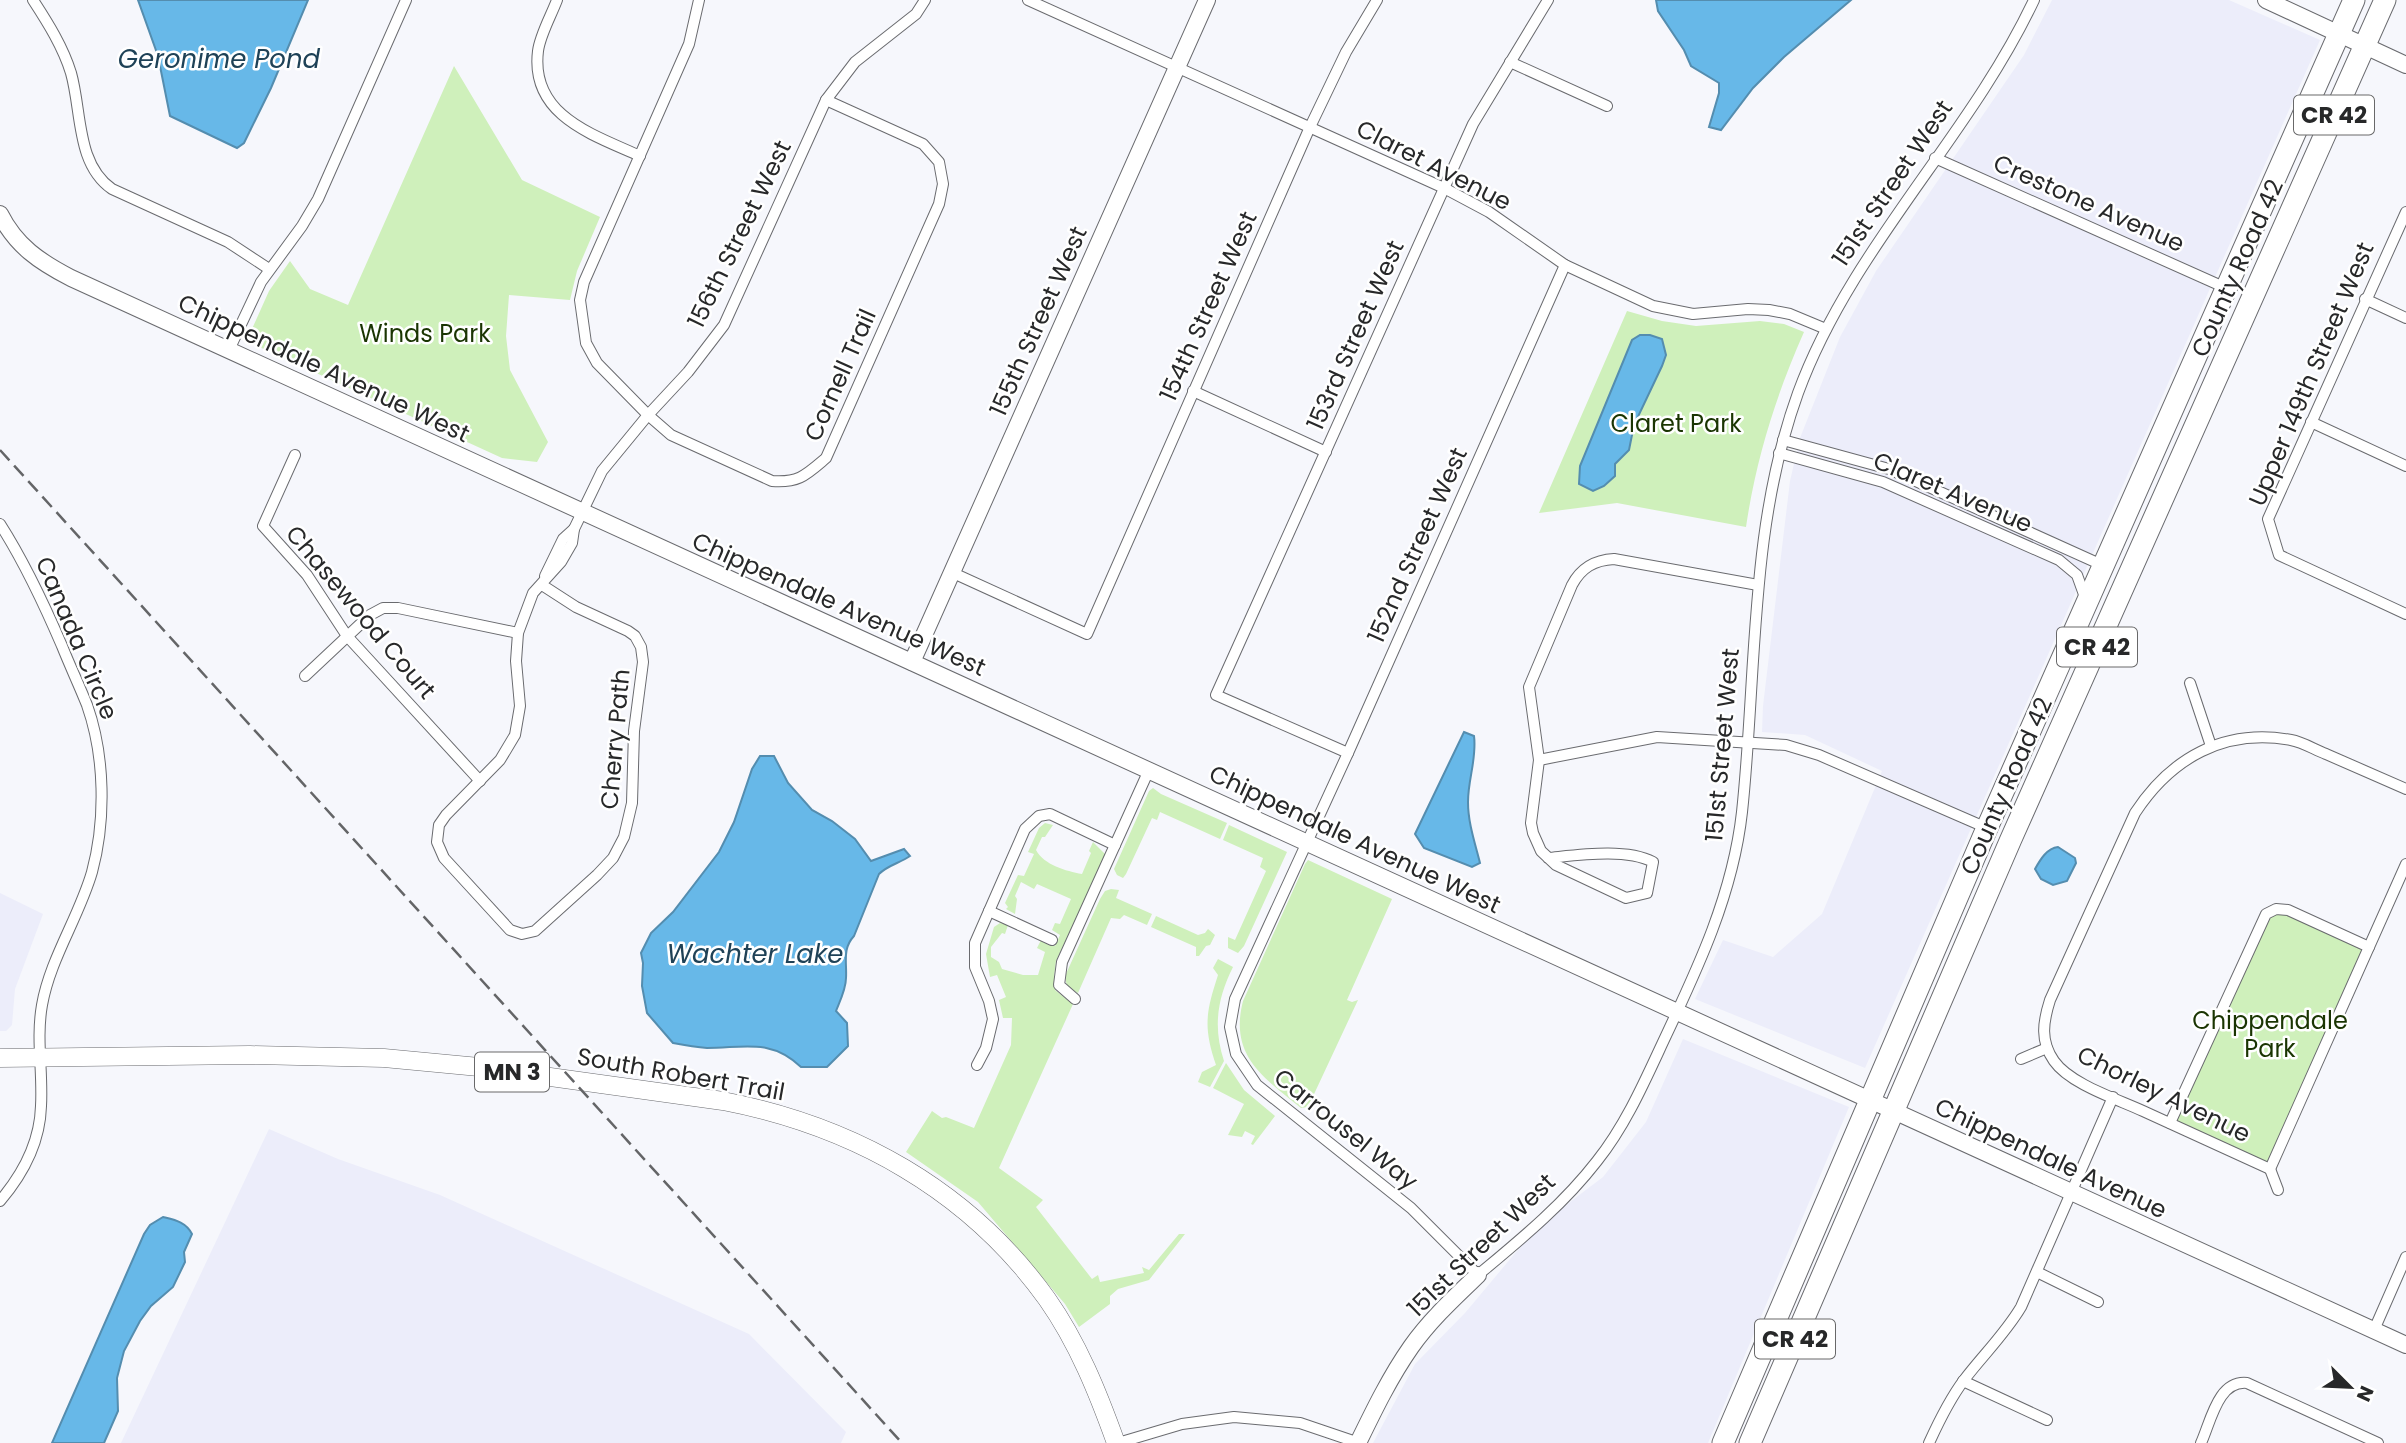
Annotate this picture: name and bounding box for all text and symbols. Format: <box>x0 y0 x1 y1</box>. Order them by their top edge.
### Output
water label: Geronime Pond <box>118 41 321 77</box>
street label: 151st Street West <box>1824 93 1960 273</box>
road number: CR 42 <box>2294 96 2374 134</box>
street label: Claret Avenue <box>1351 112 1517 218</box>
street label: 156th Street West <box>679 135 799 333</box>
street label: Crestone Avenue <box>1988 146 2190 260</box>
street label: County Road 42 <box>2183 174 2291 362</box>
street label: 154th Street West <box>1151 206 1265 406</box>
street label: 155th Street West <box>981 221 1095 421</box>
street label: 153rd Street West <box>1298 235 1412 435</box>
street label: Upper 149th Street West <box>2240 237 2382 511</box>
street label: Chippendale Avenue West <box>173 286 475 450</box>
street label: Cornell Trail <box>796 304 884 446</box>
park label: Winds Park <box>359 317 491 350</box>
park label: Claret Park <box>1610 407 1742 440</box>
street label: 152nd Street West <box>1359 442 1475 648</box>
street label: Claret Avenue <box>1868 444 2038 540</box>
street label: Chasewood Court <box>278 518 444 706</box>
street label: Chippendale Avenue West <box>687 524 991 684</box>
street label: Canada Circle <box>28 551 126 725</box>
road number: CR 42 <box>2057 628 2137 666</box>
street label: 151st Street West <box>1697 647 1747 843</box>
street label: Cherry Path <box>592 667 638 811</box>
street label: County Road 42 <box>1952 692 2060 880</box>
street label: Chippendale Avenue West <box>1204 757 1506 921</box>
water label: Wachter Lake <box>667 936 843 972</box>
park label: Chippendale Park <box>2192 1004 2348 1065</box>
street label: Chorley Avenue <box>2072 1038 2256 1150</box>
street label: South Robert Trail <box>575 1039 787 1109</box>
road number: MN 3 <box>475 1052 549 1092</box>
street label: Carrousel Way <box>1267 1061 1425 1198</box>
street label: Chippendale Avenue <box>1930 1090 2172 1226</box>
street label: 151st Street West <box>1400 1166 1562 1324</box>
road number: CR 42 <box>1755 1320 1835 1358</box>
north arrow <box>2315 1352 2385 1422</box>
text: N <box>2350 1382 2380 1406</box>

